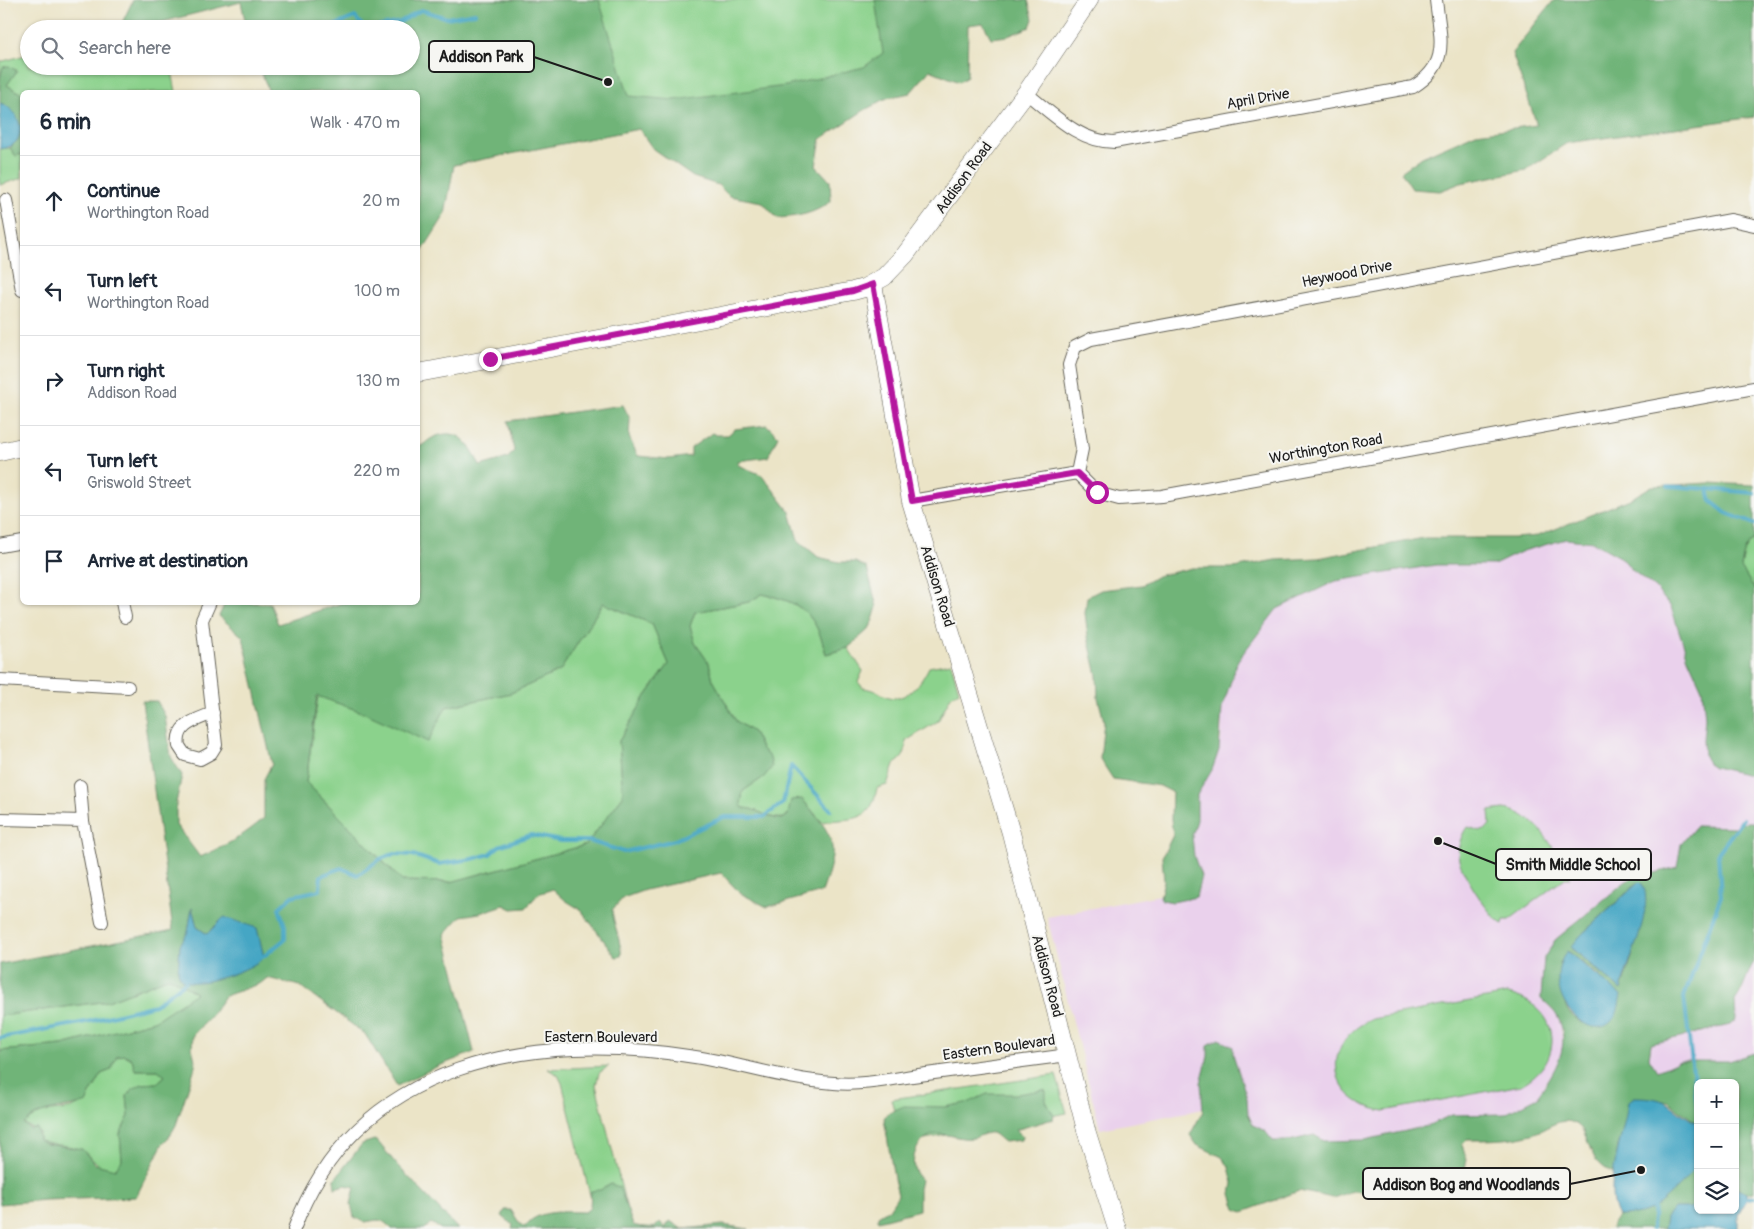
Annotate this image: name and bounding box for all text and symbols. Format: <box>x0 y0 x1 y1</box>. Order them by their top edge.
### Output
search box <box>20 20 420 75</box>
icon: search <box>38 34 66 62</box>
text: Search here <box>78 36 171 60</box>
callout: Addison Park <box>429 41 534 72</box>
text: Addison Park <box>438 47 524 67</box>
street label: April Drive <box>1225 84 1292 114</box>
text: 6 min <box>40 109 91 136</box>
text: Walk · 470 m <box>310 113 400 133</box>
street label: Addison Road <box>931 138 997 218</box>
text: Continue <box>87 179 160 203</box>
icon: ahead <box>40 187 68 215</box>
text: 20 m <box>362 191 400 211</box>
text: Worthington Road <box>87 203 209 223</box>
street label: Heywood Drive <box>1300 256 1394 292</box>
text: Turn left <box>87 269 157 293</box>
icon: left <box>40 277 68 305</box>
text: 100 m <box>354 281 400 301</box>
text: Worthington Road <box>87 293 209 313</box>
route end <box>479 348 502 371</box>
text: Turn right <box>87 359 165 383</box>
icon: right <box>40 367 68 395</box>
text: 130 m <box>356 371 400 391</box>
text: Addison Road <box>87 383 177 403</box>
street label: Worthington Road <box>1268 430 1384 468</box>
text: Turn left <box>87 449 157 473</box>
icon: left <box>40 457 68 485</box>
text: 220 m <box>354 461 400 481</box>
text: Griswold Street <box>87 473 191 493</box>
route start <box>1086 481 1109 504</box>
street label: Addison Road <box>916 543 958 629</box>
icon: arrive <box>40 547 68 575</box>
text: Arrive at destination <box>87 549 248 573</box>
callout: Smith Middle School <box>1496 849 1651 880</box>
text: Smith Middle School <box>1506 855 1641 875</box>
street label: Addison Road <box>1027 933 1067 1019</box>
street label: Eastern Boulevard <box>544 1028 658 1047</box>
street label: Eastern Boulevard <box>942 1031 1056 1065</box>
map controls <box>1694 1079 1739 1214</box>
button: + <box>1694 1079 1739 1124</box>
button: − <box>1694 1124 1739 1169</box>
callout: Addison Bog and Woodlands <box>1363 1168 1570 1199</box>
button: layers <box>1694 1169 1739 1214</box>
text: Addison Bog and Woodlands <box>1372 1175 1560 1195</box>

